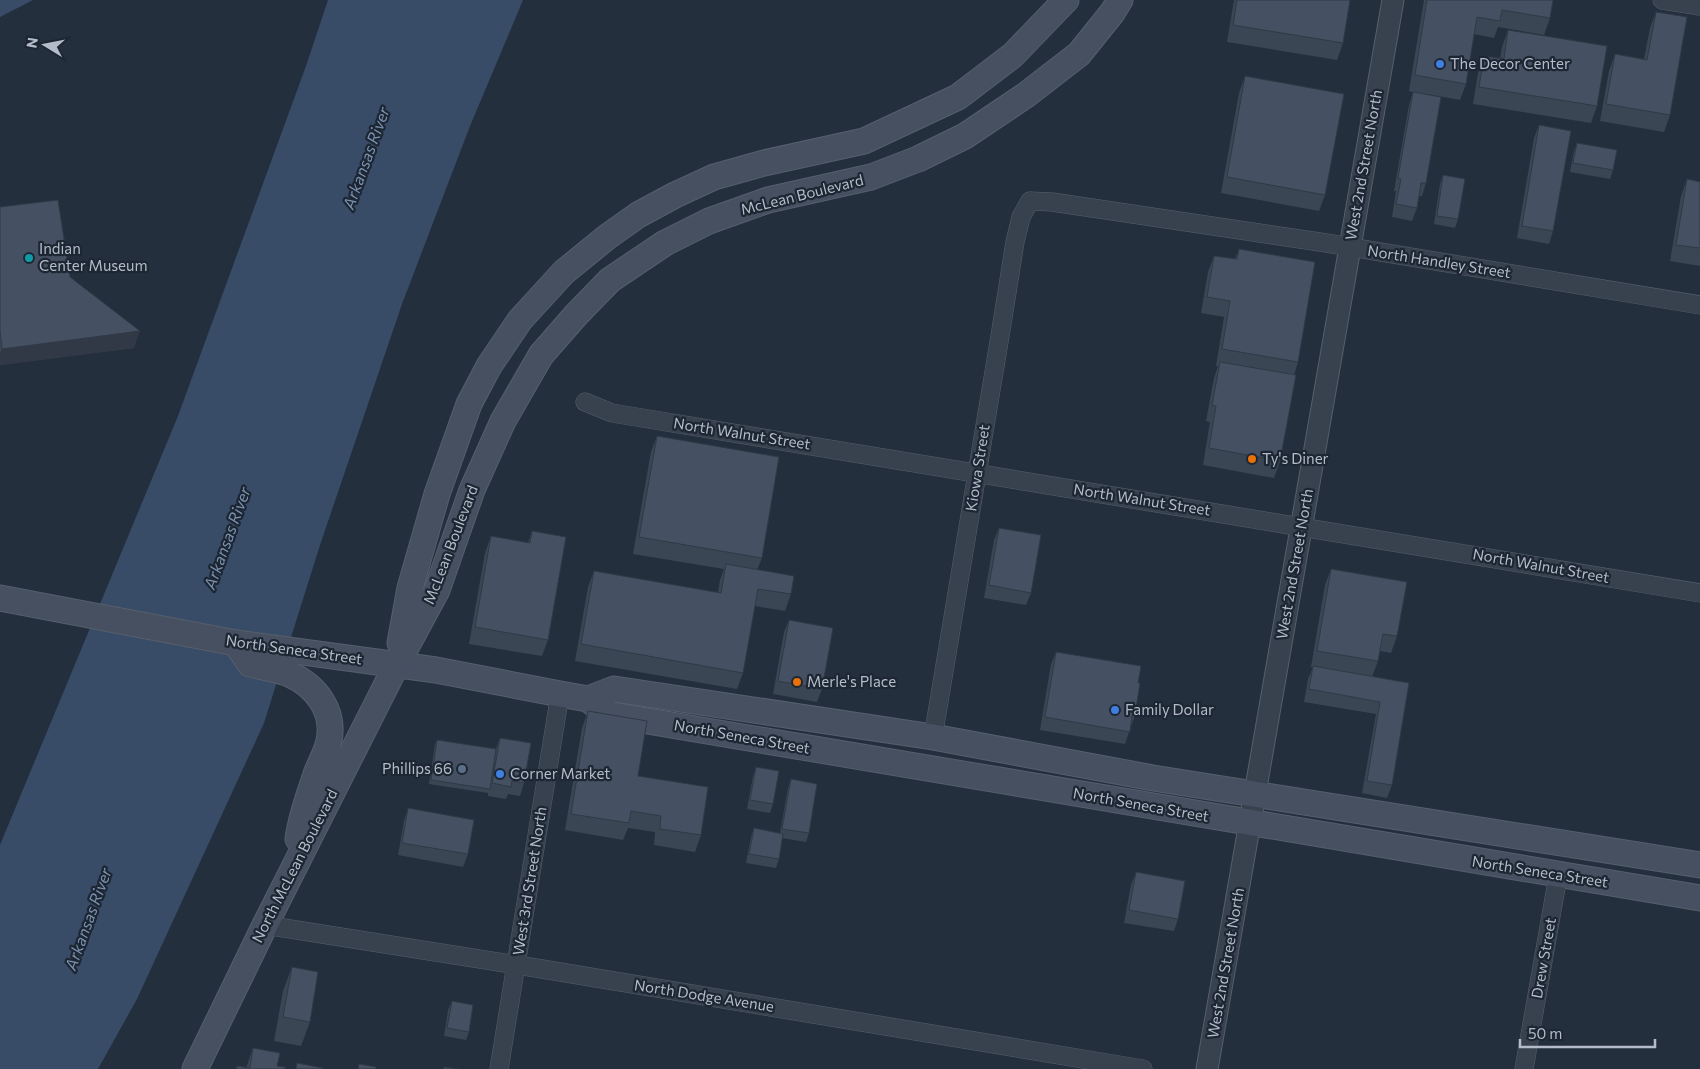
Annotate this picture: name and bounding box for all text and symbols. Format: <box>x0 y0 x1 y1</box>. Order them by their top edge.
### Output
north arrow <box>20 20 70 70</box>
text: N <box>22 36 41 49</box>
place label: The Decor Center <box>1450 54 1570 72</box>
marker: The Decor Center <box>1434 58 1446 70</box>
street label: West 2nd Street North <box>1341 88 1385 242</box>
water label: Arkansas River <box>338 104 393 212</box>
street label: McLean Boulevard <box>739 170 865 218</box>
place label: Indian Center Museum <box>39 239 148 274</box>
street label: North Handley Street <box>1366 241 1512 281</box>
marker: Indian Center Museum <box>23 252 35 264</box>
street label: North Walnut Street <box>672 413 812 453</box>
street label: Kiowa Street <box>961 423 993 513</box>
place label: Ty's Diner <box>1262 449 1329 467</box>
marker: Ty's Diner <box>1246 453 1258 465</box>
street label: North Walnut Street <box>1072 479 1212 519</box>
street label: McLean Boulevard <box>419 483 481 607</box>
water label: Arkansas River <box>199 484 254 592</box>
street label: West 2nd Street North <box>1272 487 1316 641</box>
street label: North Walnut Street <box>1471 544 1611 586</box>
street label: North Seneca Street <box>225 631 364 668</box>
place label: Merle's Place <box>807 672 896 690</box>
marker: Merle's Place <box>791 676 803 688</box>
place label: Family Dollar <box>1125 700 1214 718</box>
marker: Family Dollar <box>1109 704 1121 716</box>
street label: North Seneca Street <box>673 715 812 757</box>
place label: Phillips 66 <box>382 759 452 777</box>
marker: Phillips 66 <box>456 763 468 775</box>
place label: Corner Market <box>510 764 610 782</box>
marker: Corner Market <box>494 768 506 780</box>
street label: North Seneca Street <box>1072 783 1211 825</box>
street label: North McLean Boulevard <box>248 786 341 945</box>
street label: West 3rd Street North <box>508 805 550 956</box>
street label: North Seneca Street <box>1471 851 1610 891</box>
water label: Arkansas River <box>60 865 115 973</box>
street label: West 2nd Street North <box>1203 886 1247 1040</box>
street label: Drew Street <box>1527 916 1559 1000</box>
street label: North Dodge Avenue <box>633 975 775 1015</box>
scale bar <box>1520 1016 1655 1048</box>
text: 50 m <box>1528 1024 1562 1042</box>

